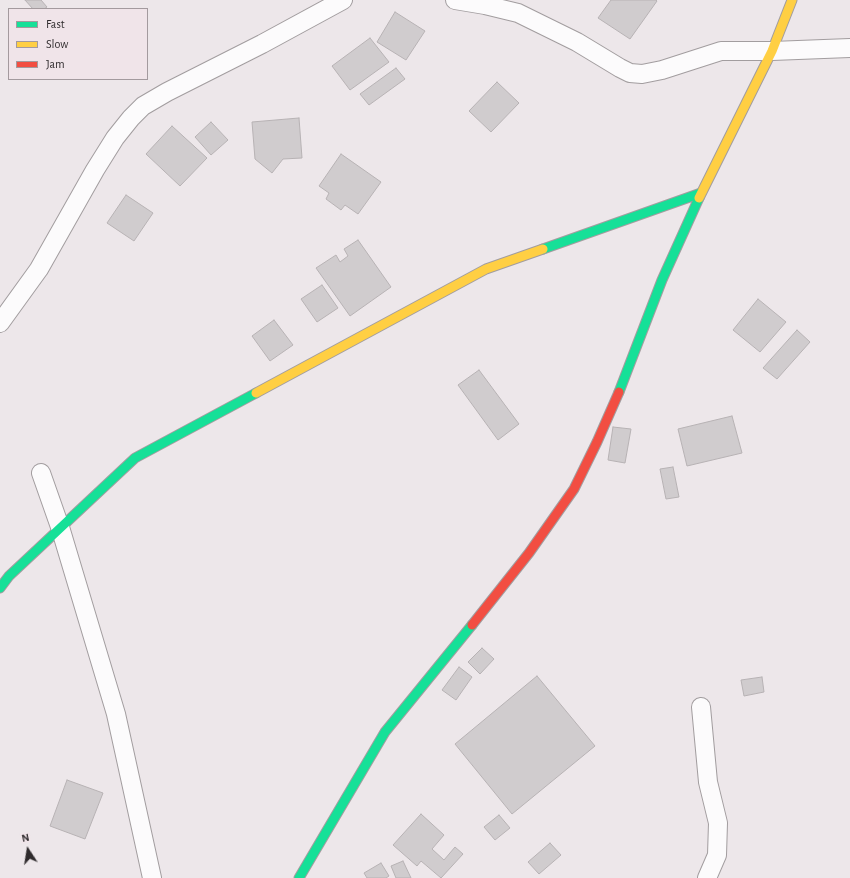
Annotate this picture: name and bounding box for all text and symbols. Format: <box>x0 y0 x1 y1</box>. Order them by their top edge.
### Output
legend <box>8 8 148 80</box>
text: Fast <box>46 18 65 30</box>
text: Slow <box>46 38 68 50</box>
text: Jam <box>46 58 65 70</box>
north arrow <box>8 830 48 870</box>
text: N <box>21 832 30 844</box>

